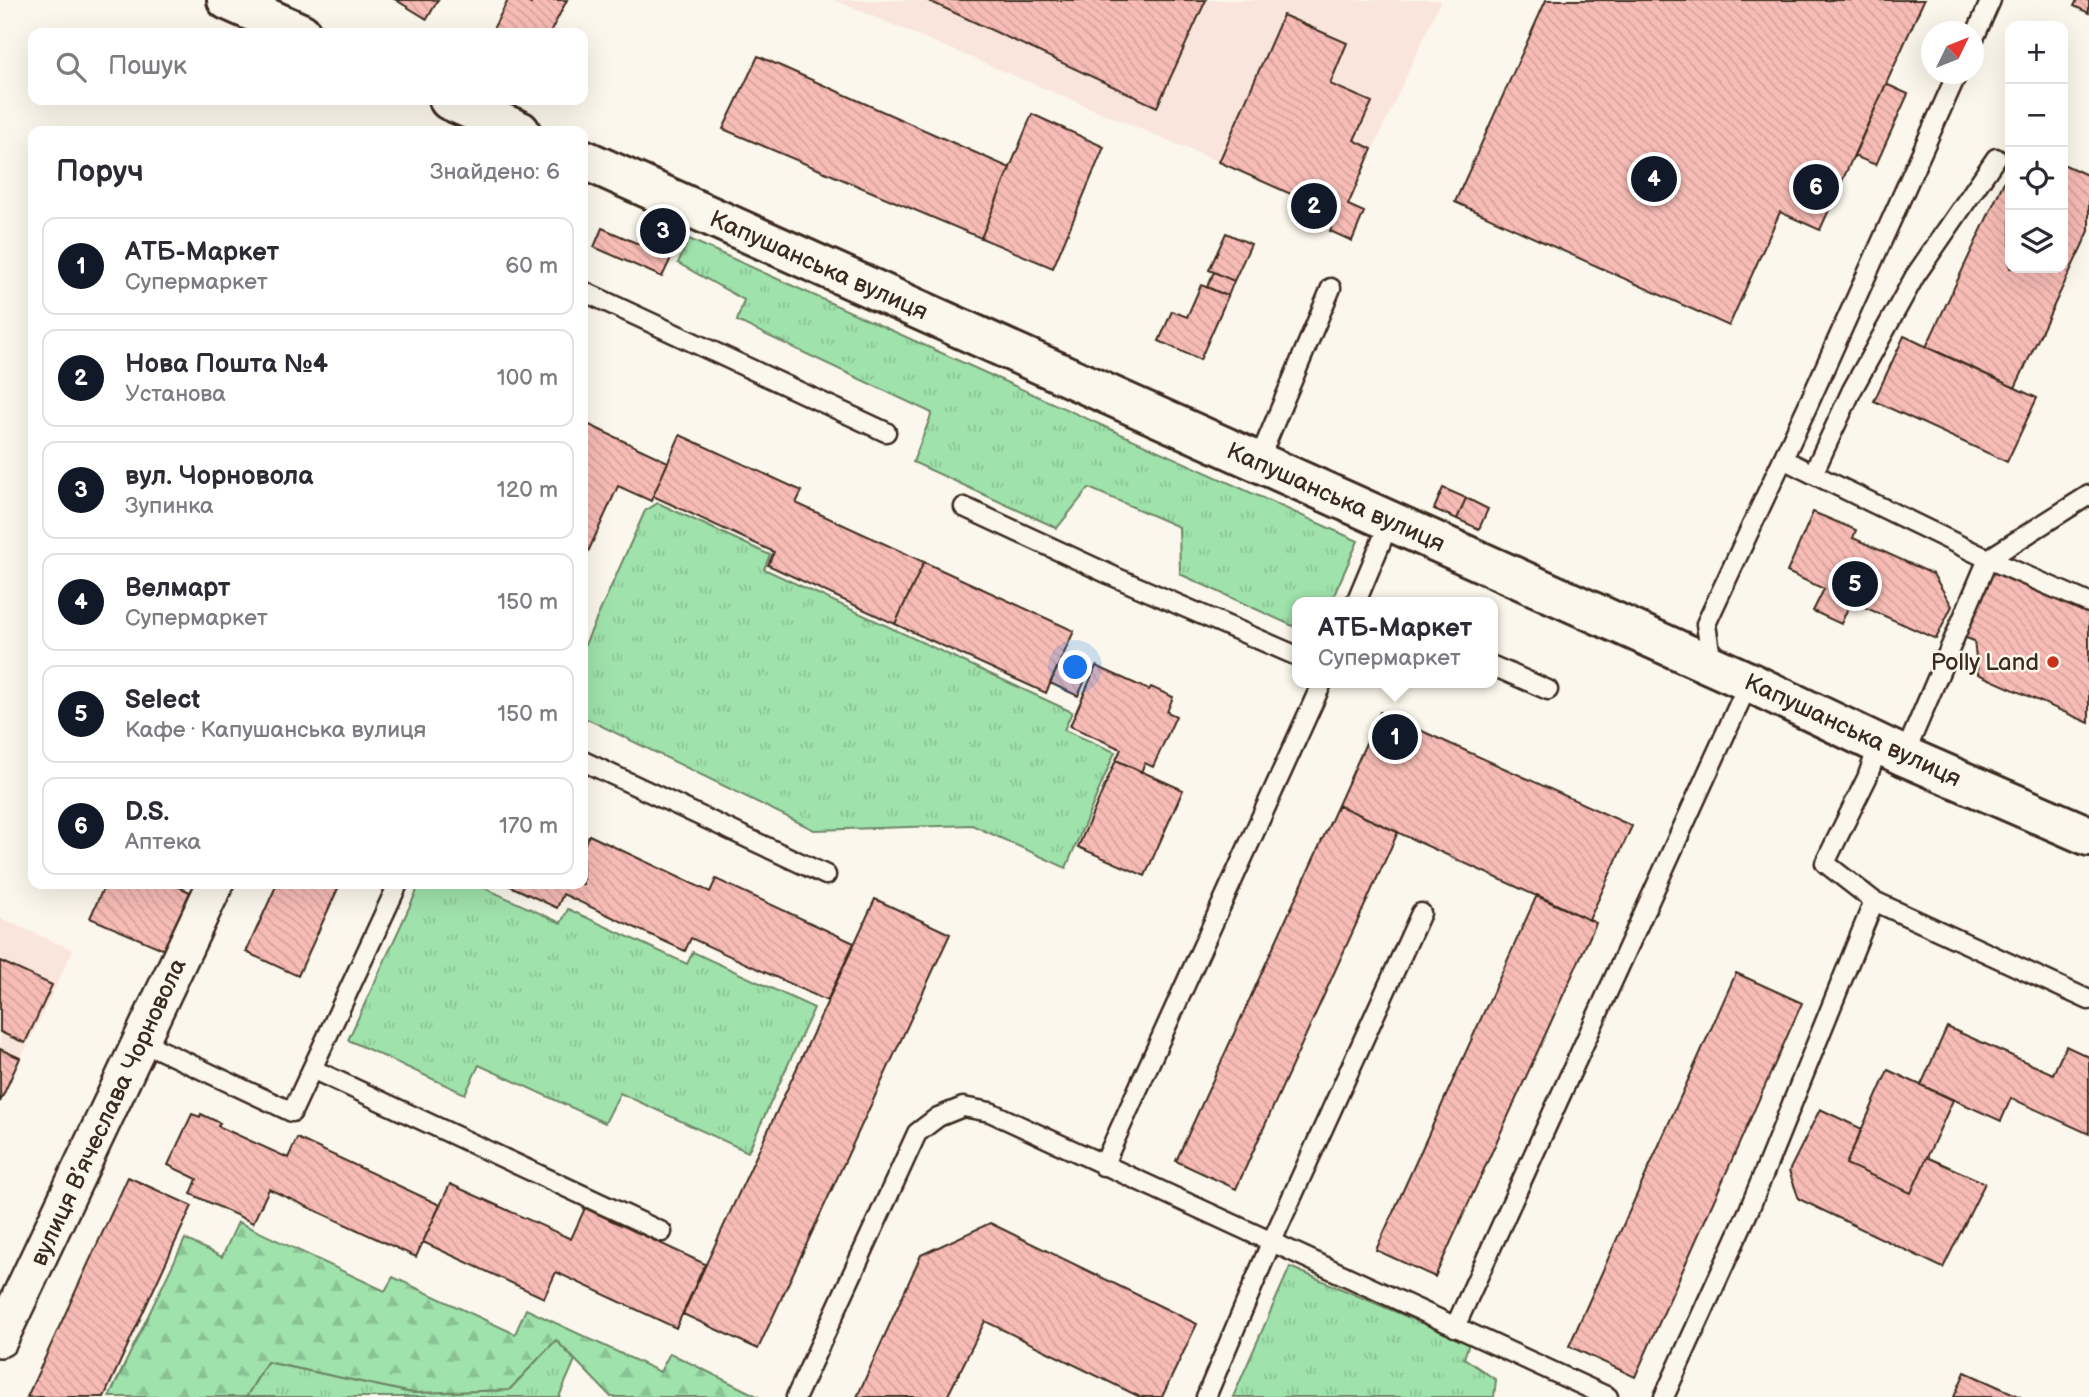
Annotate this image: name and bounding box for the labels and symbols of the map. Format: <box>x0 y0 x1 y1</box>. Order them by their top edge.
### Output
north arrow <box>1921 21 1984 84</box>
pin: 4 <box>1631 153 1677 205</box>
pin: 6 <box>1793 161 1839 213</box>
pin: 2 <box>1291 180 1337 232</box>
street label: Капушанська вулиця <box>705 204 932 327</box>
pin: 3 <box>640 205 686 257</box>
street label: Капушанська вулиця <box>1222 436 1449 559</box>
pin: 5 <box>1832 558 1878 610</box>
place label: Polly Land <box>1931 648 2039 677</box>
your location <box>1058 650 1092 684</box>
marker: Polly Land <box>2045 654 2061 670</box>
street label: Капушанська вулиця <box>1740 668 1966 793</box>
pin: 1 <box>1372 711 1418 763</box>
street label: вулиця Вʼячеслава Чорновола <box>24 954 193 1271</box>

